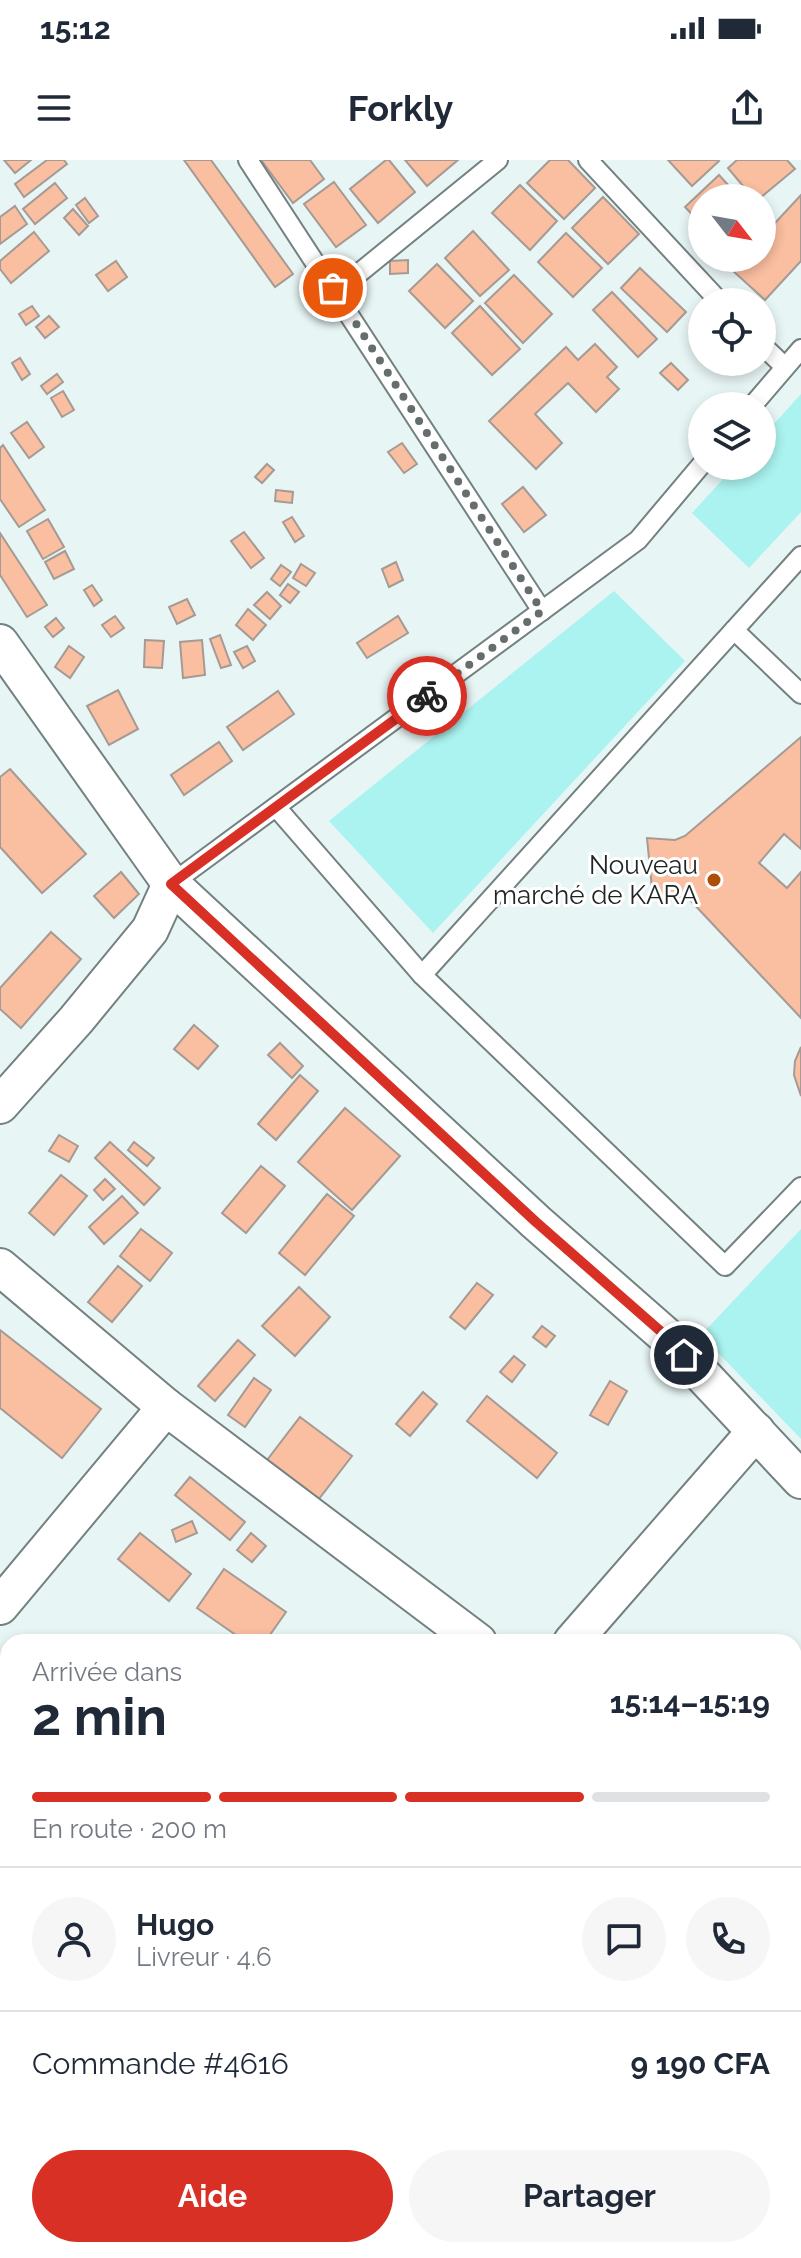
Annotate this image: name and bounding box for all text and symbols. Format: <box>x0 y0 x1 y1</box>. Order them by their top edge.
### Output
text: 15:12 <box>40 11 111 46</box>
icon: menu <box>32 86 76 130</box>
icon: share <box>725 86 769 130</box>
text: Forkly <box>348 87 453 129</box>
north arrow <box>688 184 776 272</box>
map controls <box>688 184 776 480</box>
pin <box>299 254 367 322</box>
icon: bag <box>311 266 355 310</box>
button: locate <box>688 288 776 376</box>
button: layers <box>688 392 776 480</box>
courier <box>387 656 467 736</box>
icon: bike <box>405 674 449 718</box>
place label: Nouveau marché de KARA <box>493 850 698 910</box>
marker: Nouveau marché de KARA <box>705 871 723 889</box>
pin <box>650 1321 718 1389</box>
icon: home <box>662 1333 706 1377</box>
text: Arrivée dans <box>32 1657 182 1687</box>
text: 15:14–15:19 <box>610 1685 770 1720</box>
text: 2 min <box>32 1686 167 1747</box>
text: En route · 200 m <box>32 1814 227 1844</box>
button: person <box>32 1897 116 1981</box>
button: chat <box>582 1897 666 1981</box>
button: phone <box>686 1897 770 1981</box>
text: Hugo <box>136 1907 214 1942</box>
text: Livreur · 4.6 <box>136 1942 272 1972</box>
text: Commande #4616 <box>32 2046 289 2081</box>
text: 9 190 CFA <box>631 2046 770 2081</box>
button: Aide <box>32 2150 393 2242</box>
button: Partager <box>409 2150 770 2242</box>

